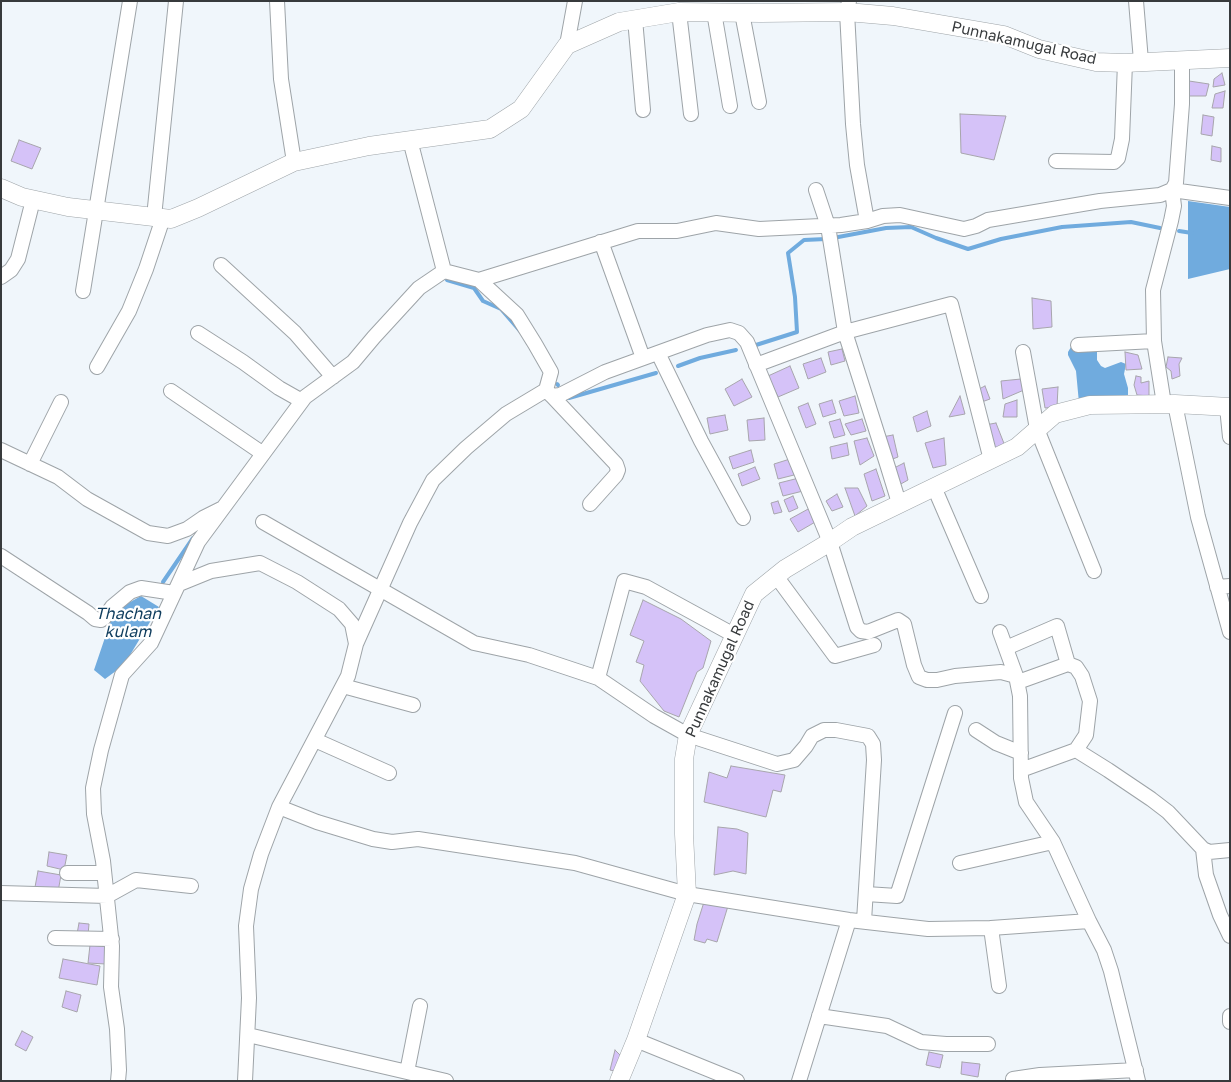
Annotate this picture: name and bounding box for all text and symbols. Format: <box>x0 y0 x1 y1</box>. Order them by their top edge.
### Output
street label: Punnakamugal Road <box>950 18 1098 68</box>
street label: Punnakamugal Road <box>682 598 758 740</box>
water label: Thachan kulam <box>95 604 161 642</box>

